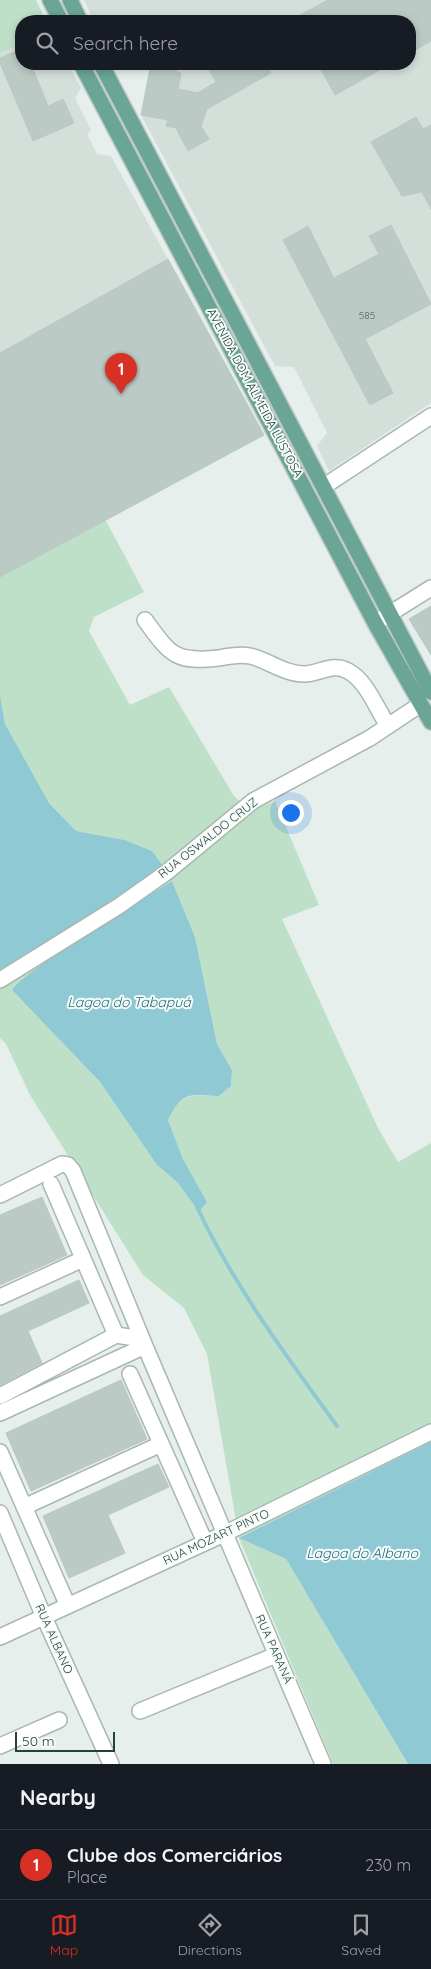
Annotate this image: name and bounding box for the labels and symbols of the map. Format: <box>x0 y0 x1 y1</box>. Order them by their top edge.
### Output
street label: AVENIDA DOM ALMEIDA LUSTOSA <box>204 306 307 480</box>
house number: 585 <box>359 309 375 322</box>
pin: 1 <box>105 353 137 394</box>
street label: RUA OSWALDO CRUZ <box>155 794 261 881</box>
your location <box>278 800 304 826</box>
water label: Lagoa do Tabapuá <box>67 993 192 1011</box>
street label: RUA MOZART PINTO <box>160 1505 271 1568</box>
water label: Lagoa do Albano <box>306 1544 418 1562</box>
street label: RUA ALBANO <box>32 1601 77 1676</box>
street label: RUA PARANÁ <box>253 1612 296 1686</box>
scale bar <box>15 1729 115 1752</box>

